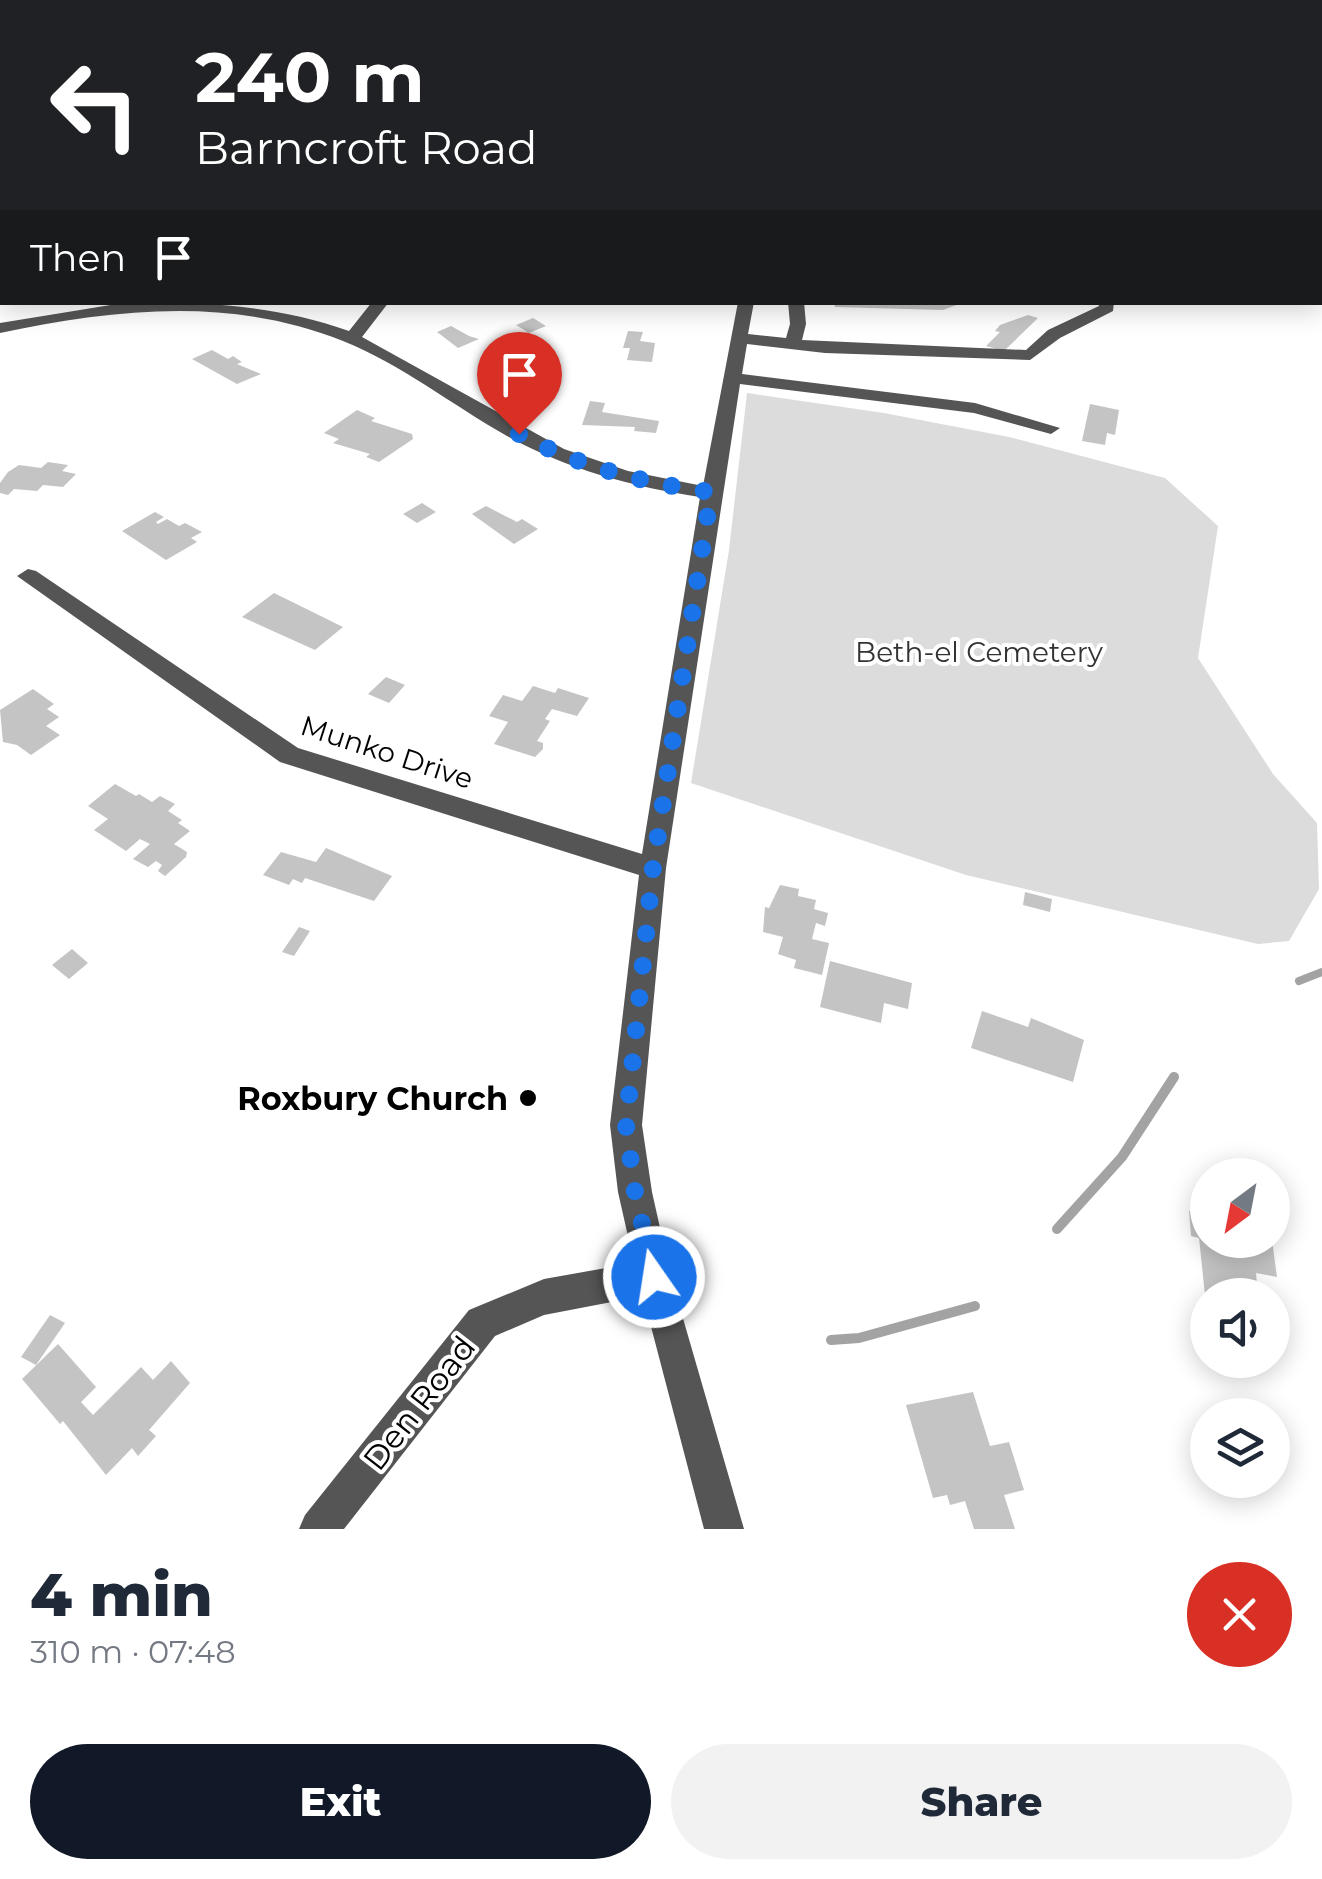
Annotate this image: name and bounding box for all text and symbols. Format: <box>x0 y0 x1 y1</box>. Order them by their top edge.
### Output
text: 240 m <box>195 34 425 120</box>
icon: left <box>30 40 160 170</box>
text: Barncroft Road <box>195 120 538 175</box>
icon: arrive <box>146 230 201 285</box>
text: Then <box>30 234 126 281</box>
pin <box>477 332 562 435</box>
icon: arrive <box>492 347 547 402</box>
park label: Beth-el Cemetery <box>855 635 1104 669</box>
street label: Munko Drive <box>297 708 477 796</box>
place label: Roxbury Church <box>237 1079 508 1118</box>
marker: Roxbury Church <box>517 1087 539 1109</box>
north arrow <box>1190 1158 1290 1258</box>
map controls <box>1190 1158 1290 1498</box>
position arrow <box>602 1225 706 1329</box>
button: sound <box>1190 1278 1290 1378</box>
street label: Den Road <box>355 1328 483 1478</box>
button: layers <box>1190 1398 1290 1498</box>
text: 4 min <box>30 1558 213 1631</box>
button: close <box>1187 1562 1292 1667</box>
text: 310 m · 07:48 <box>30 1632 236 1671</box>
button: Exit <box>30 1744 651 1859</box>
button: Share <box>671 1744 1292 1859</box>

